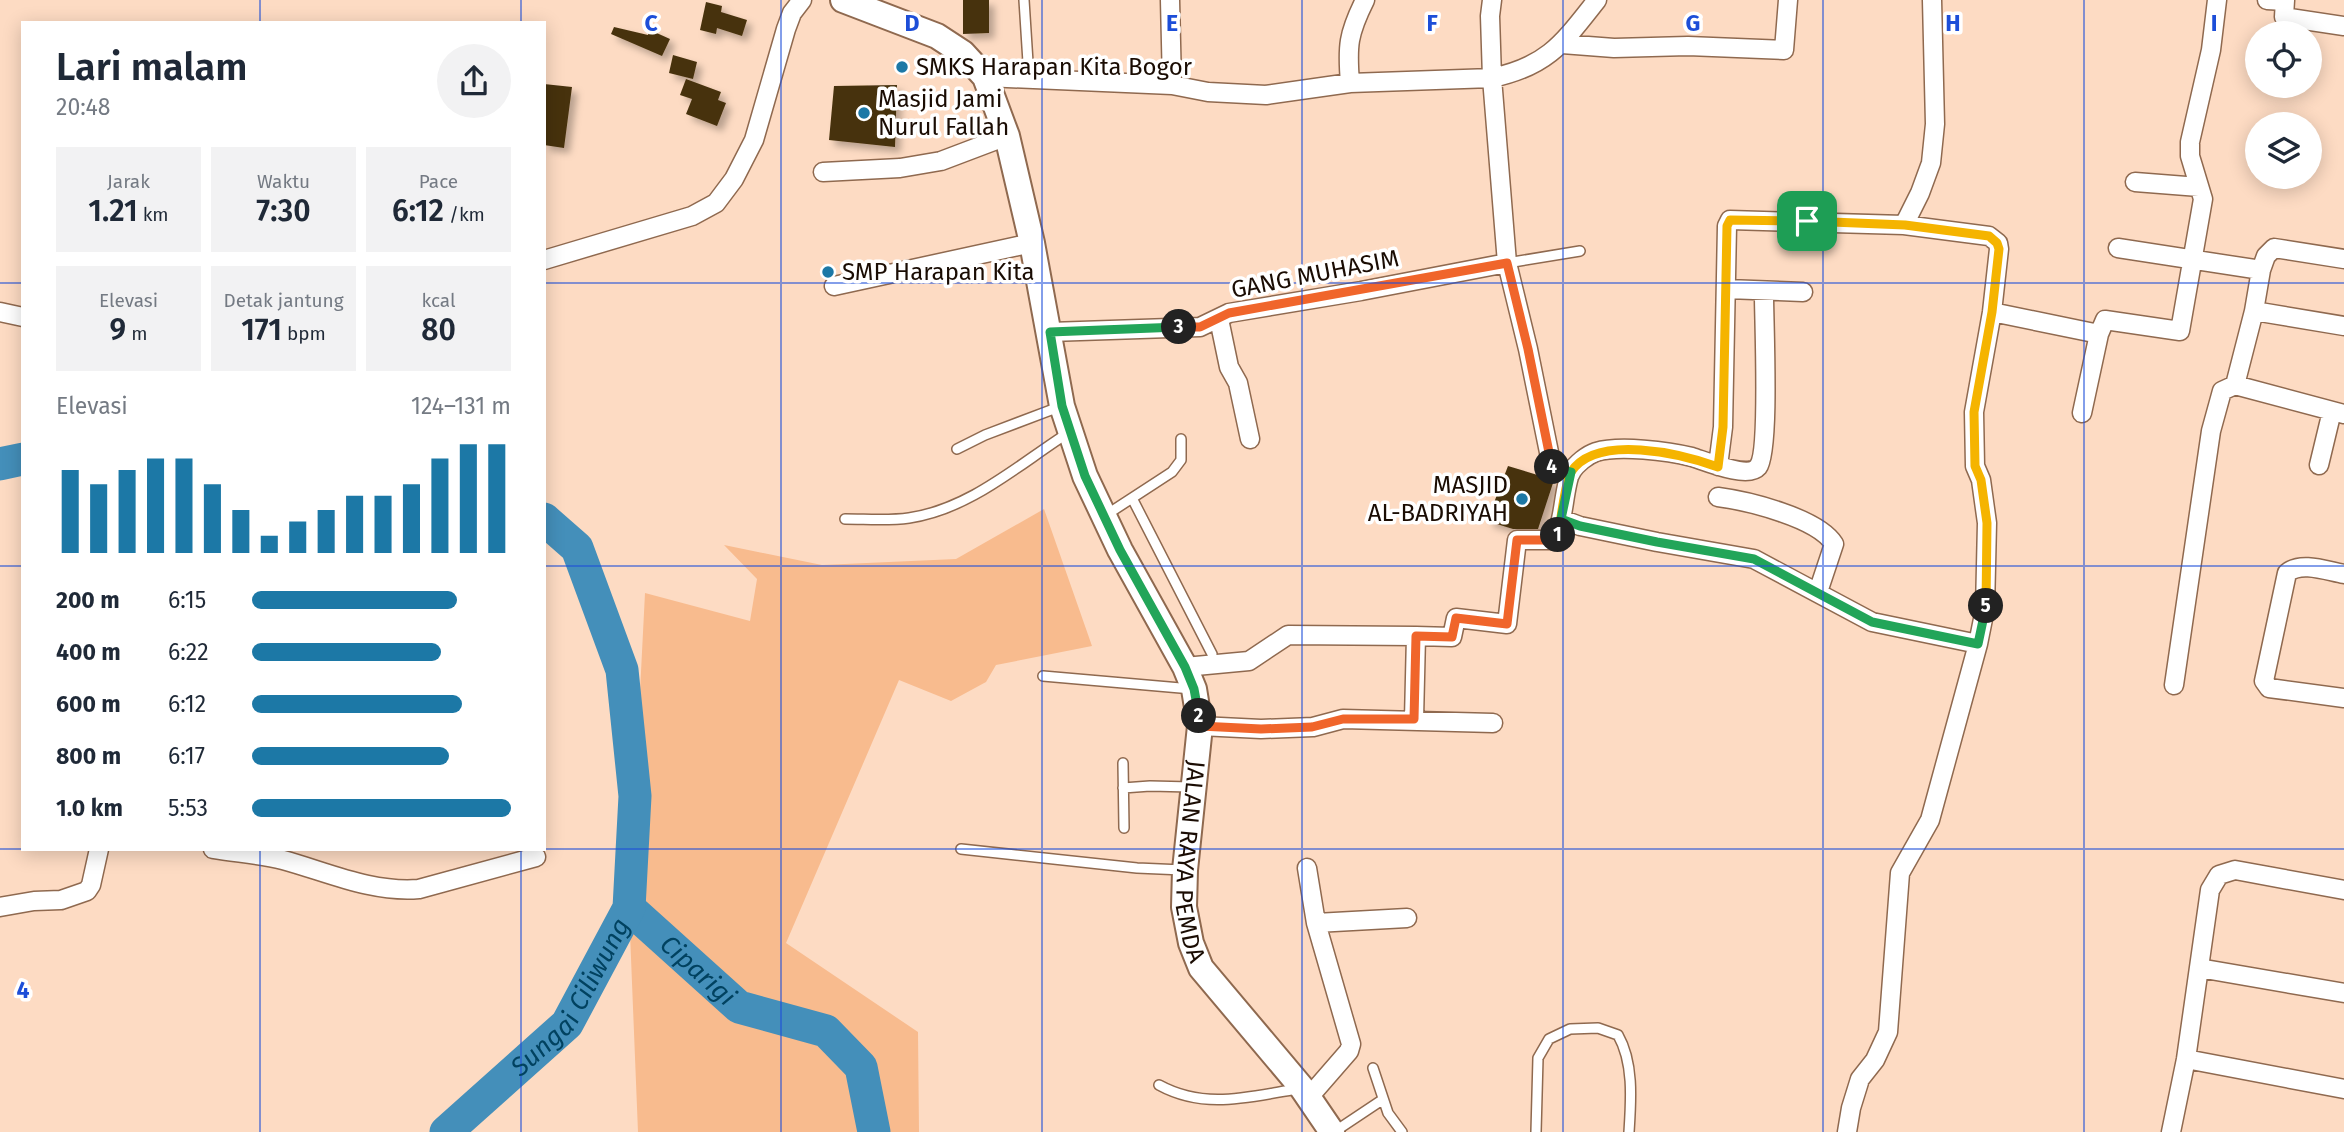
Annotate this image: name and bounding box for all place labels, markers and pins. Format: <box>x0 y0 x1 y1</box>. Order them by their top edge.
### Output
place label: SMKS Harapan Kita Bogor <box>916 53 1193 81</box>
marker: SMKS Harapan Kita Bogor <box>894 59 910 75</box>
place label: Masjid Jami Nurul Fallah <box>878 85 1009 141</box>
marker: Masjid Jami Nurul Fallah <box>856 105 872 121</box>
pin <box>1777 191 1837 251</box>
place label: SMP Harapan Kita <box>842 258 1035 286</box>
marker: SMP Harapan Kita <box>820 264 836 280</box>
pin: 3 <box>1162 310 1196 344</box>
pin: 4 <box>1534 449 1570 484</box>
place label: MASJID AL-BADRIYAH <box>1368 471 1508 527</box>
marker: MASJID AL-BADRIYAH <box>1514 491 1530 507</box>
pin: 1 <box>1540 518 1576 552</box>
pin: 5 <box>1968 588 2004 624</box>
pin: 2 <box>1182 698 1216 734</box>

